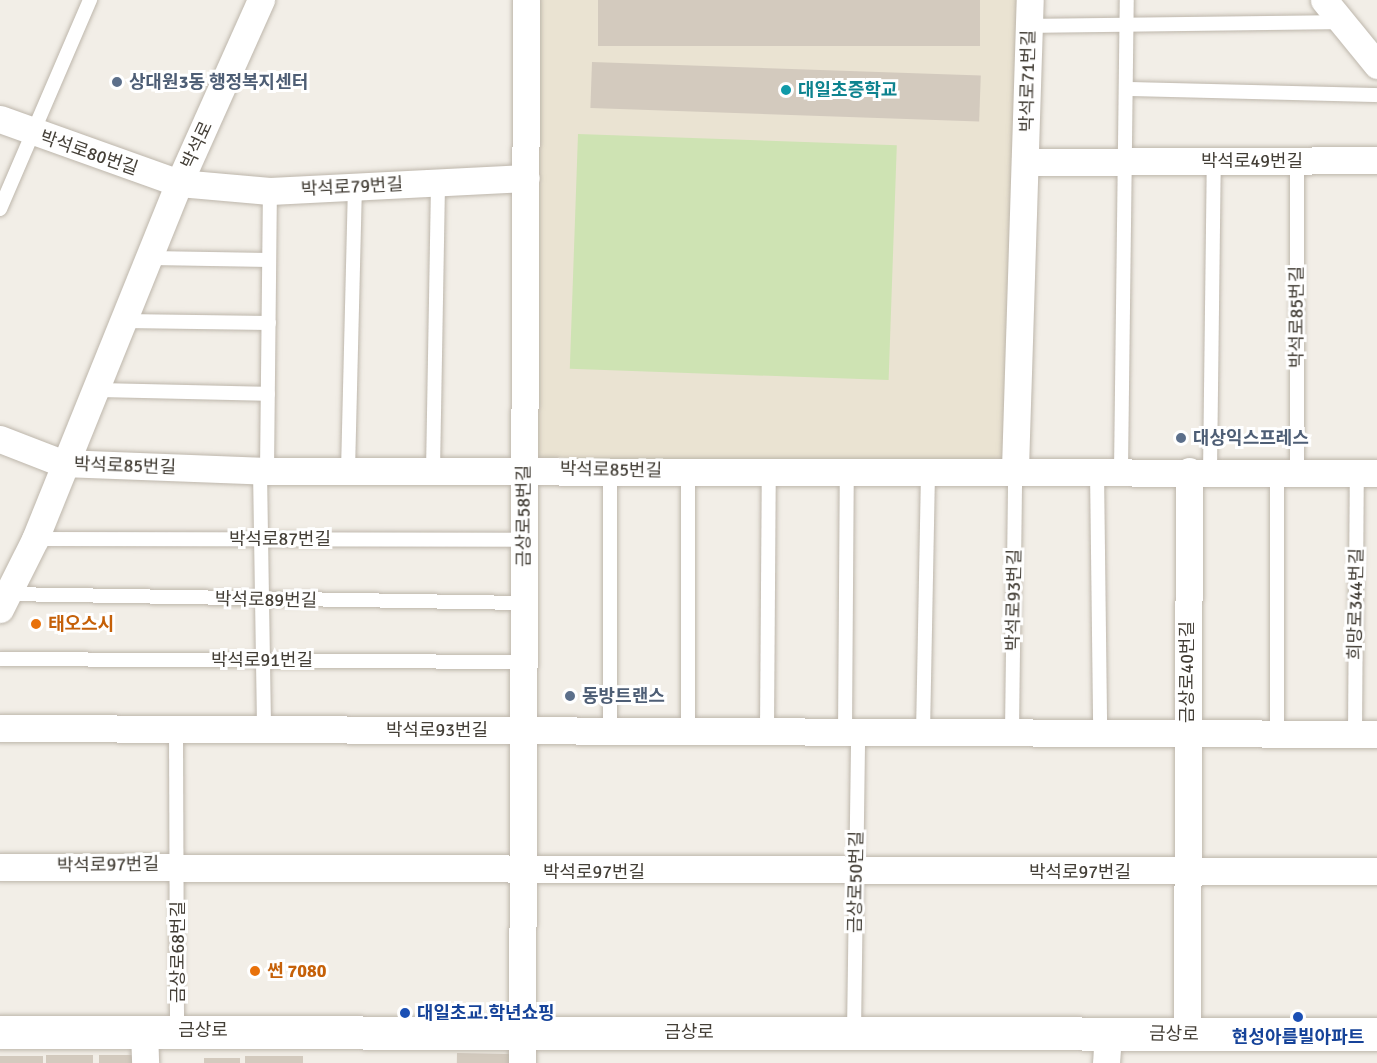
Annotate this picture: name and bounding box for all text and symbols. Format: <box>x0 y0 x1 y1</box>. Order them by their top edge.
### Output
street label: 박석로71번길 <box>1016 30 1040 132</box>
place label: 상대원3동 행정복지센터 <box>129 71 308 93</box>
marker: 상대원3동 행정복지센터 <box>110 75 124 89</box>
place label: 대일초증학교 <box>798 79 897 101</box>
marker: 대일초증학교 <box>779 83 793 97</box>
street label: 박석로 <box>177 118 217 172</box>
street label: 박석로80번길 <box>37 126 141 180</box>
street label: 박석로49번길 <box>1201 150 1303 172</box>
street label: 박석로79번길 <box>300 174 404 200</box>
street label: 박석로85번길 <box>1286 266 1308 368</box>
place label: 대상익스프레스 <box>1193 427 1309 449</box>
marker: 대상익스프레스 <box>1174 431 1188 445</box>
street label: 박석로85번길 <box>74 453 176 479</box>
street label: 박석로85번길 <box>560 458 662 482</box>
street label: 금상로58번길 <box>513 465 535 567</box>
street label: 박석로87번길 <box>229 528 331 550</box>
street label: 희망로344번길 <box>1344 548 1368 660</box>
street label: 박석로93번길 <box>1002 549 1026 651</box>
street label: 박석로89번길 <box>215 588 317 612</box>
place label: 태오스시 <box>48 613 114 635</box>
marker: 태오스시 <box>29 617 43 631</box>
street label: 금상로40번길 <box>1176 621 1198 723</box>
street label: 박석로91번길 <box>211 649 313 671</box>
place label: 동방트랜스 <box>582 685 665 707</box>
marker: 동방트랜스 <box>563 689 577 703</box>
street label: 박석로93번길 <box>386 719 488 741</box>
street label: 금상로50번길 <box>844 831 868 933</box>
street label: 박석로97번길 <box>57 853 159 877</box>
street label: 박석로97번길 <box>543 861 645 883</box>
street label: 박석로97번길 <box>1029 861 1131 883</box>
street label: 금상로68번길 <box>167 901 189 1003</box>
place label: 썬 7080 <box>267 960 326 982</box>
marker: 썬 7080 <box>248 964 262 978</box>
place label: 대일초교.학년쇼핑 <box>417 1002 555 1024</box>
marker: 대일초교.학년쇼핑 <box>398 1006 412 1020</box>
marker: 현성아름빌아파트 <box>1291 1010 1305 1024</box>
street label: 금상로 <box>178 1019 228 1041</box>
street label: 금상로 <box>664 1021 714 1043</box>
street label: 금상로 <box>1149 1023 1199 1045</box>
place label: 현성아름빌아파트 <box>1232 1026 1364 1048</box>

